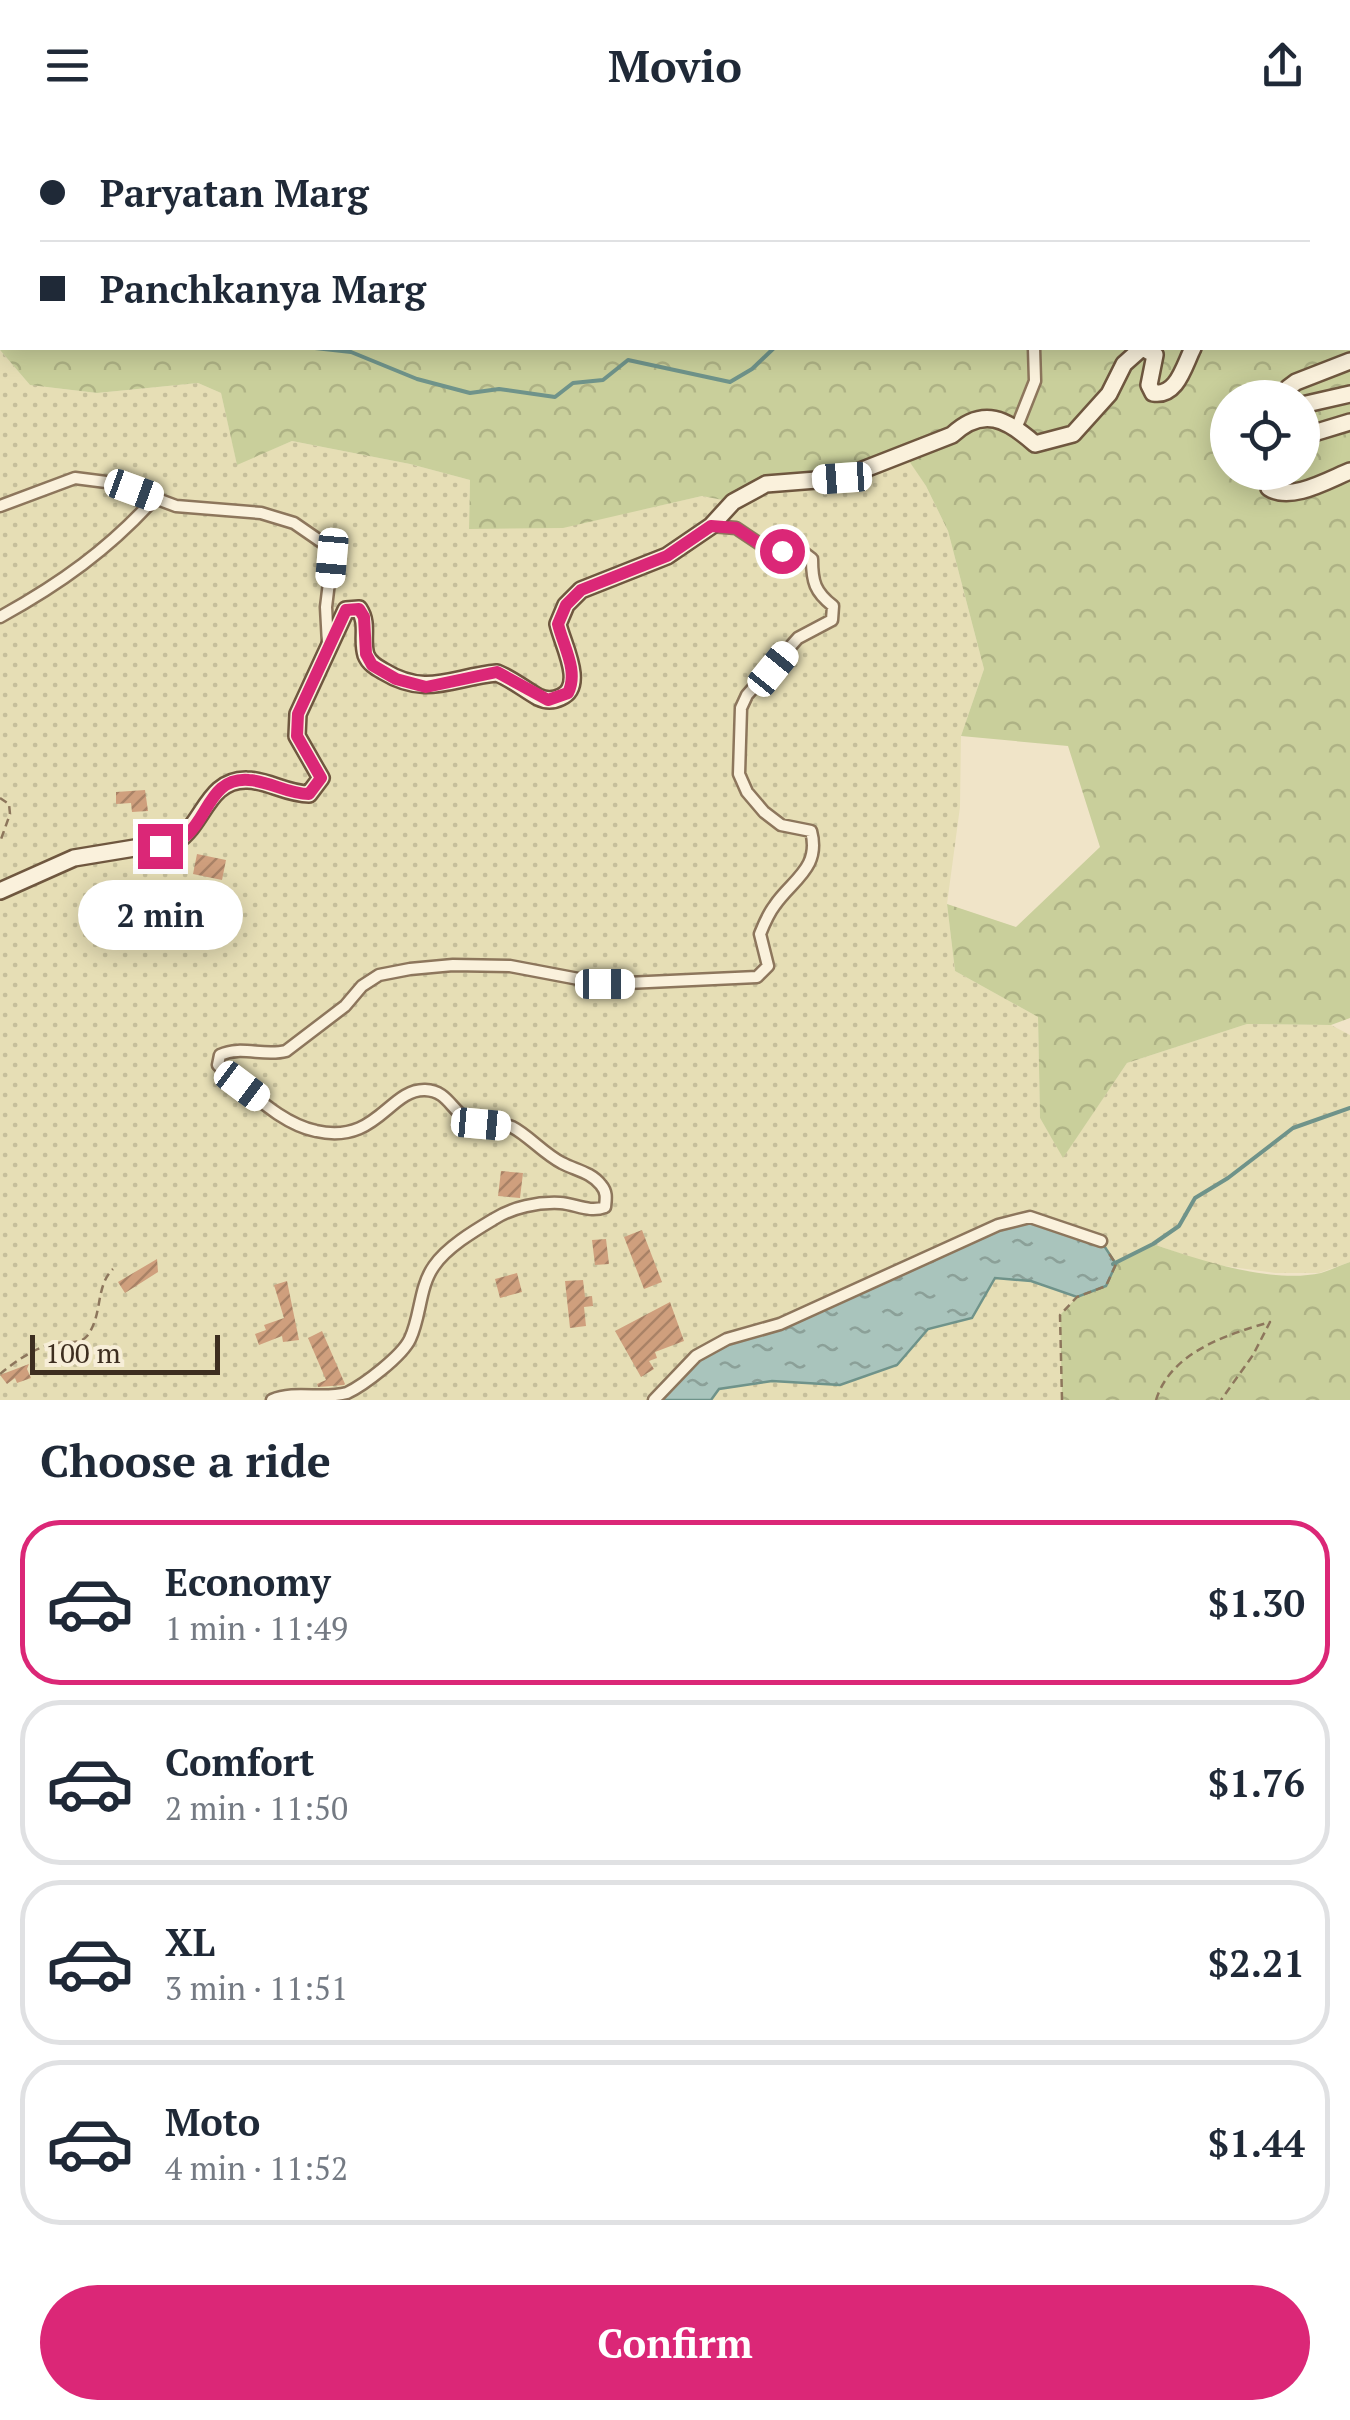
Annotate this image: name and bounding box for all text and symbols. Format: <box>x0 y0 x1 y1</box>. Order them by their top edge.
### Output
text: Movio <box>608 35 742 95</box>
icon: menu <box>40 38 95 93</box>
icon: share <box>1255 38 1310 93</box>
text: Paryatan Marg <box>100 168 369 218</box>
text: Panchkanya Marg <box>100 264 426 314</box>
map controls <box>1210 380 1320 490</box>
button: locate <box>1210 380 1320 490</box>
car <box>811 461 873 495</box>
car <box>101 466 167 514</box>
car <box>314 527 350 589</box>
route start <box>760 529 805 574</box>
car <box>742 636 804 702</box>
route end <box>138 824 183 869</box>
callout: 2 min <box>78 881 242 951</box>
text: 2 min <box>117 894 204 936</box>
car <box>575 969 635 999</box>
car <box>209 1056 275 1116</box>
car <box>450 1106 512 1142</box>
scale bar <box>30 1330 220 1374</box>
text: 100 m <box>45 1334 121 1371</box>
text: Choose a ride <box>40 1430 331 1490</box>
text: Economy <box>165 1557 331 1607</box>
icon: car <box>45 1558 135 1648</box>
text: $1.30 <box>1208 1578 1305 1628</box>
text: 1 min · 11:49 <box>165 1607 348 1649</box>
text: Comfort <box>165 1737 314 1787</box>
icon: car <box>45 1738 135 1828</box>
text: $1.76 <box>1208 1758 1305 1808</box>
text: 2 min · 11:50 <box>165 1787 348 1829</box>
text: XL <box>165 1917 215 1967</box>
icon: car <box>45 1918 135 2008</box>
text: $2.21 <box>1208 1938 1305 1988</box>
text: 3 min · 11:51 <box>165 1967 348 2009</box>
text: Moto <box>165 2097 260 2147</box>
icon: car <box>45 2098 135 2188</box>
text: $1.44 <box>1208 2118 1305 2168</box>
text: 4 min · 11:52 <box>165 2147 348 2189</box>
button: Confirm <box>40 2285 1310 2400</box>

